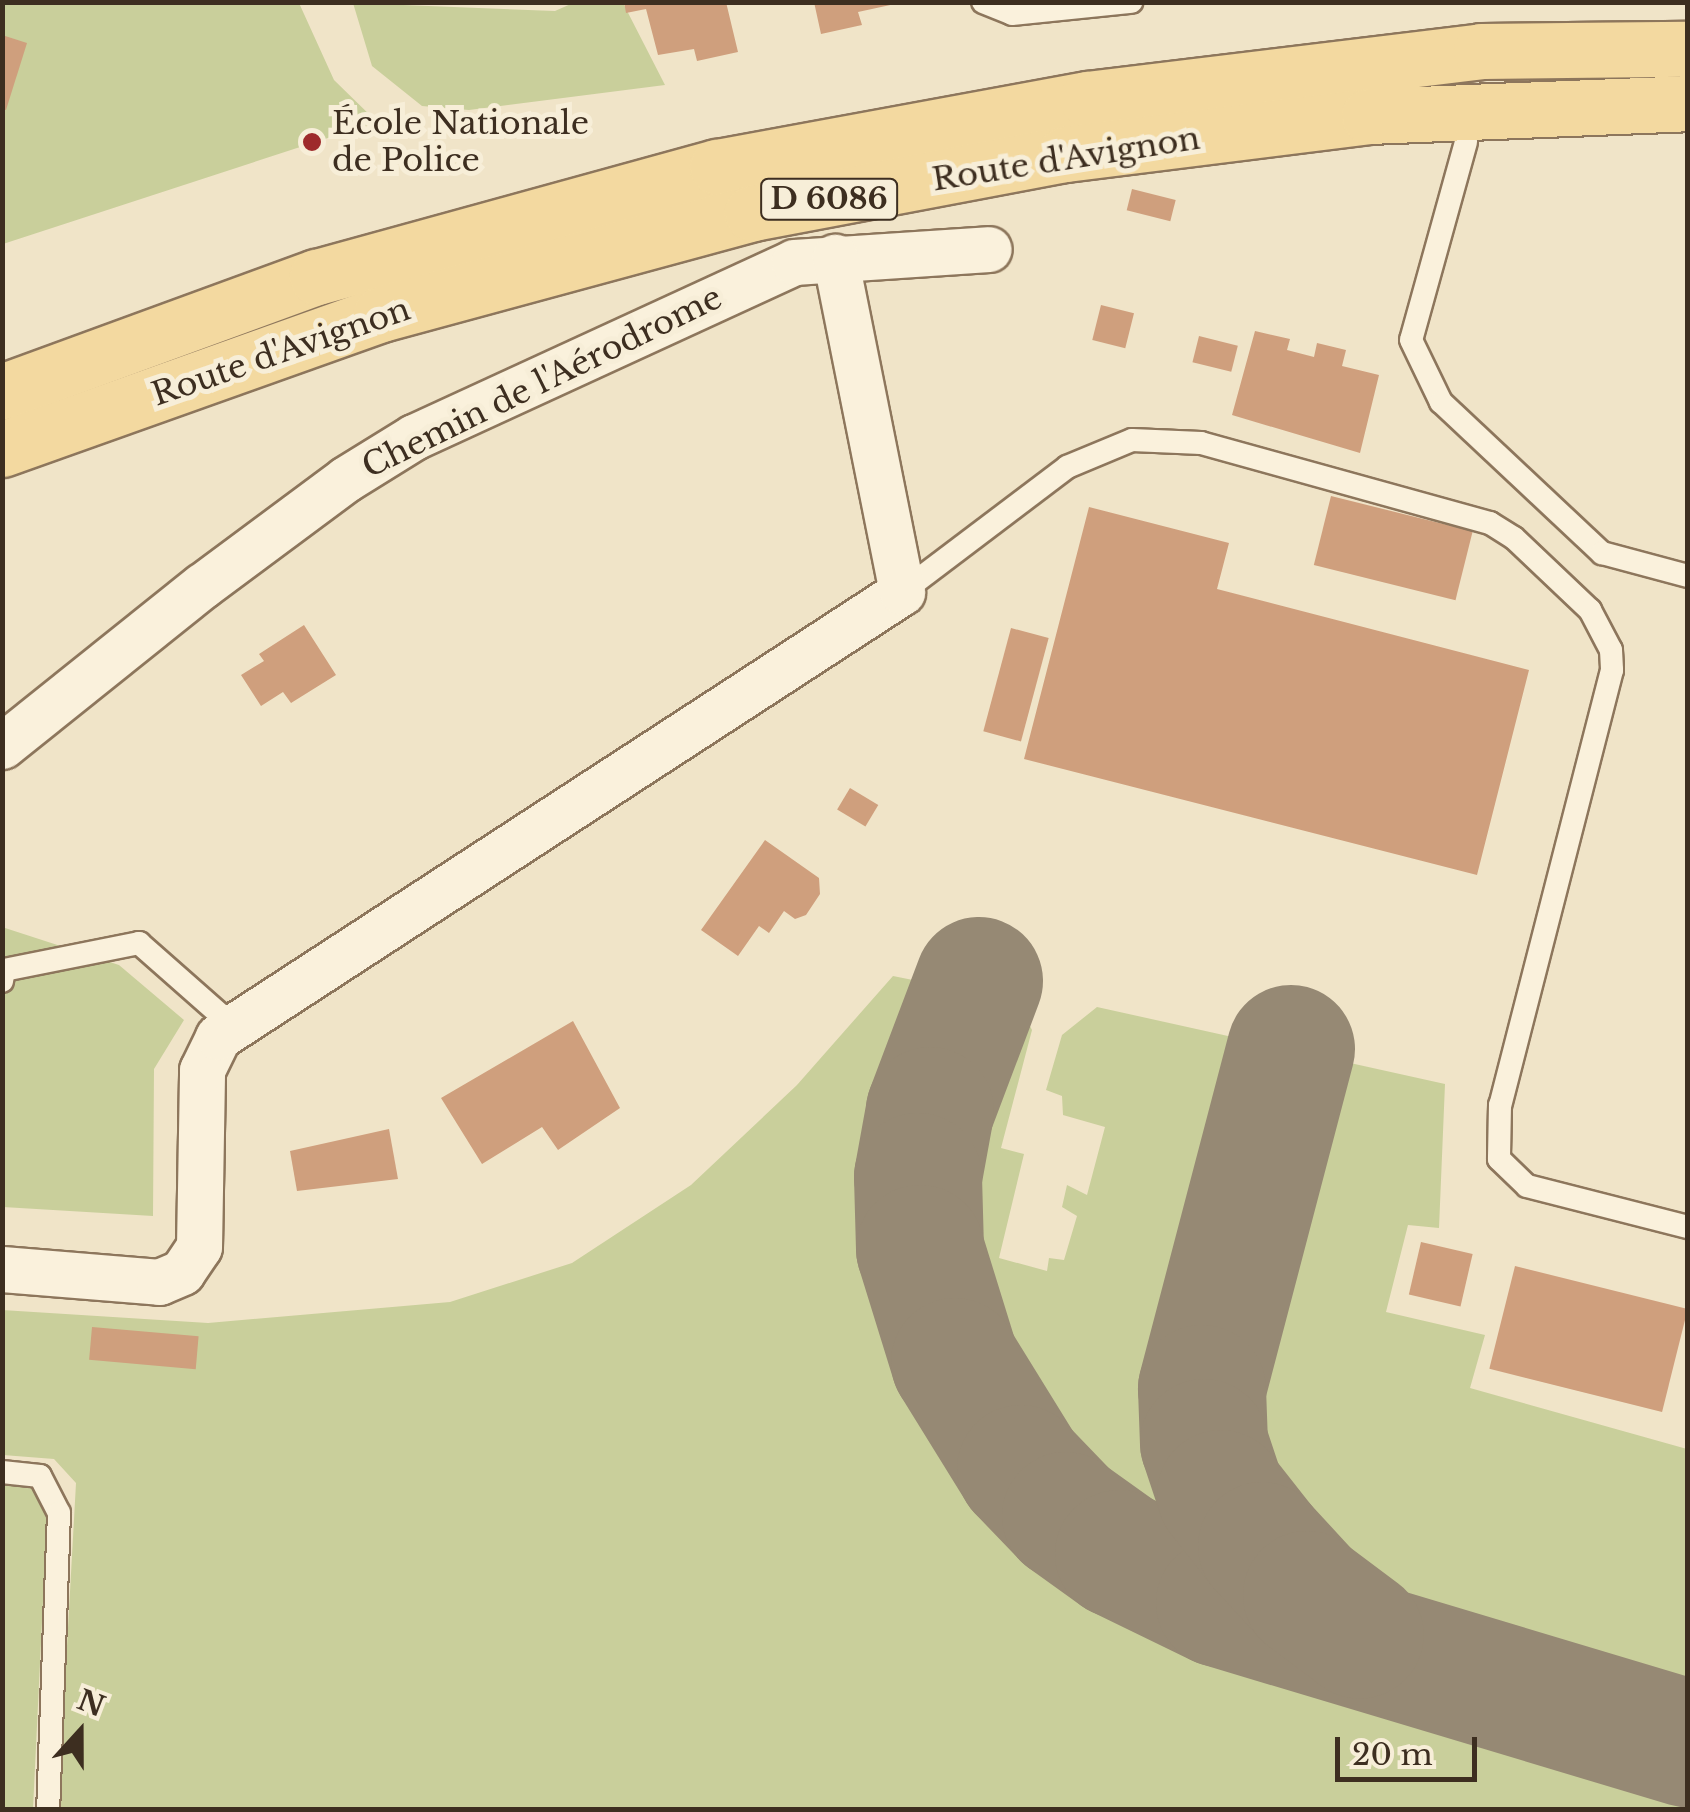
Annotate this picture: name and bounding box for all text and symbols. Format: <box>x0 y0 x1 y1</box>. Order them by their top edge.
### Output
place label: École Nationale de Police <box>332 105 589 180</box>
street label: Route d'Avignon <box>929 119 1203 199</box>
marker: École Nationale de Police <box>301 131 323 153</box>
road number: D 6086 <box>759 174 899 224</box>
street label: Chemin de l'Aérodrome <box>356 278 728 486</box>
street label: Route d'Avignon <box>147 290 415 414</box>
north arrow <box>30 1682 130 1782</box>
text: N <box>72 1682 109 1725</box>
scale bar <box>1340 1717 1482 1779</box>
text: 20 m <box>1352 1736 1433 1773</box>

